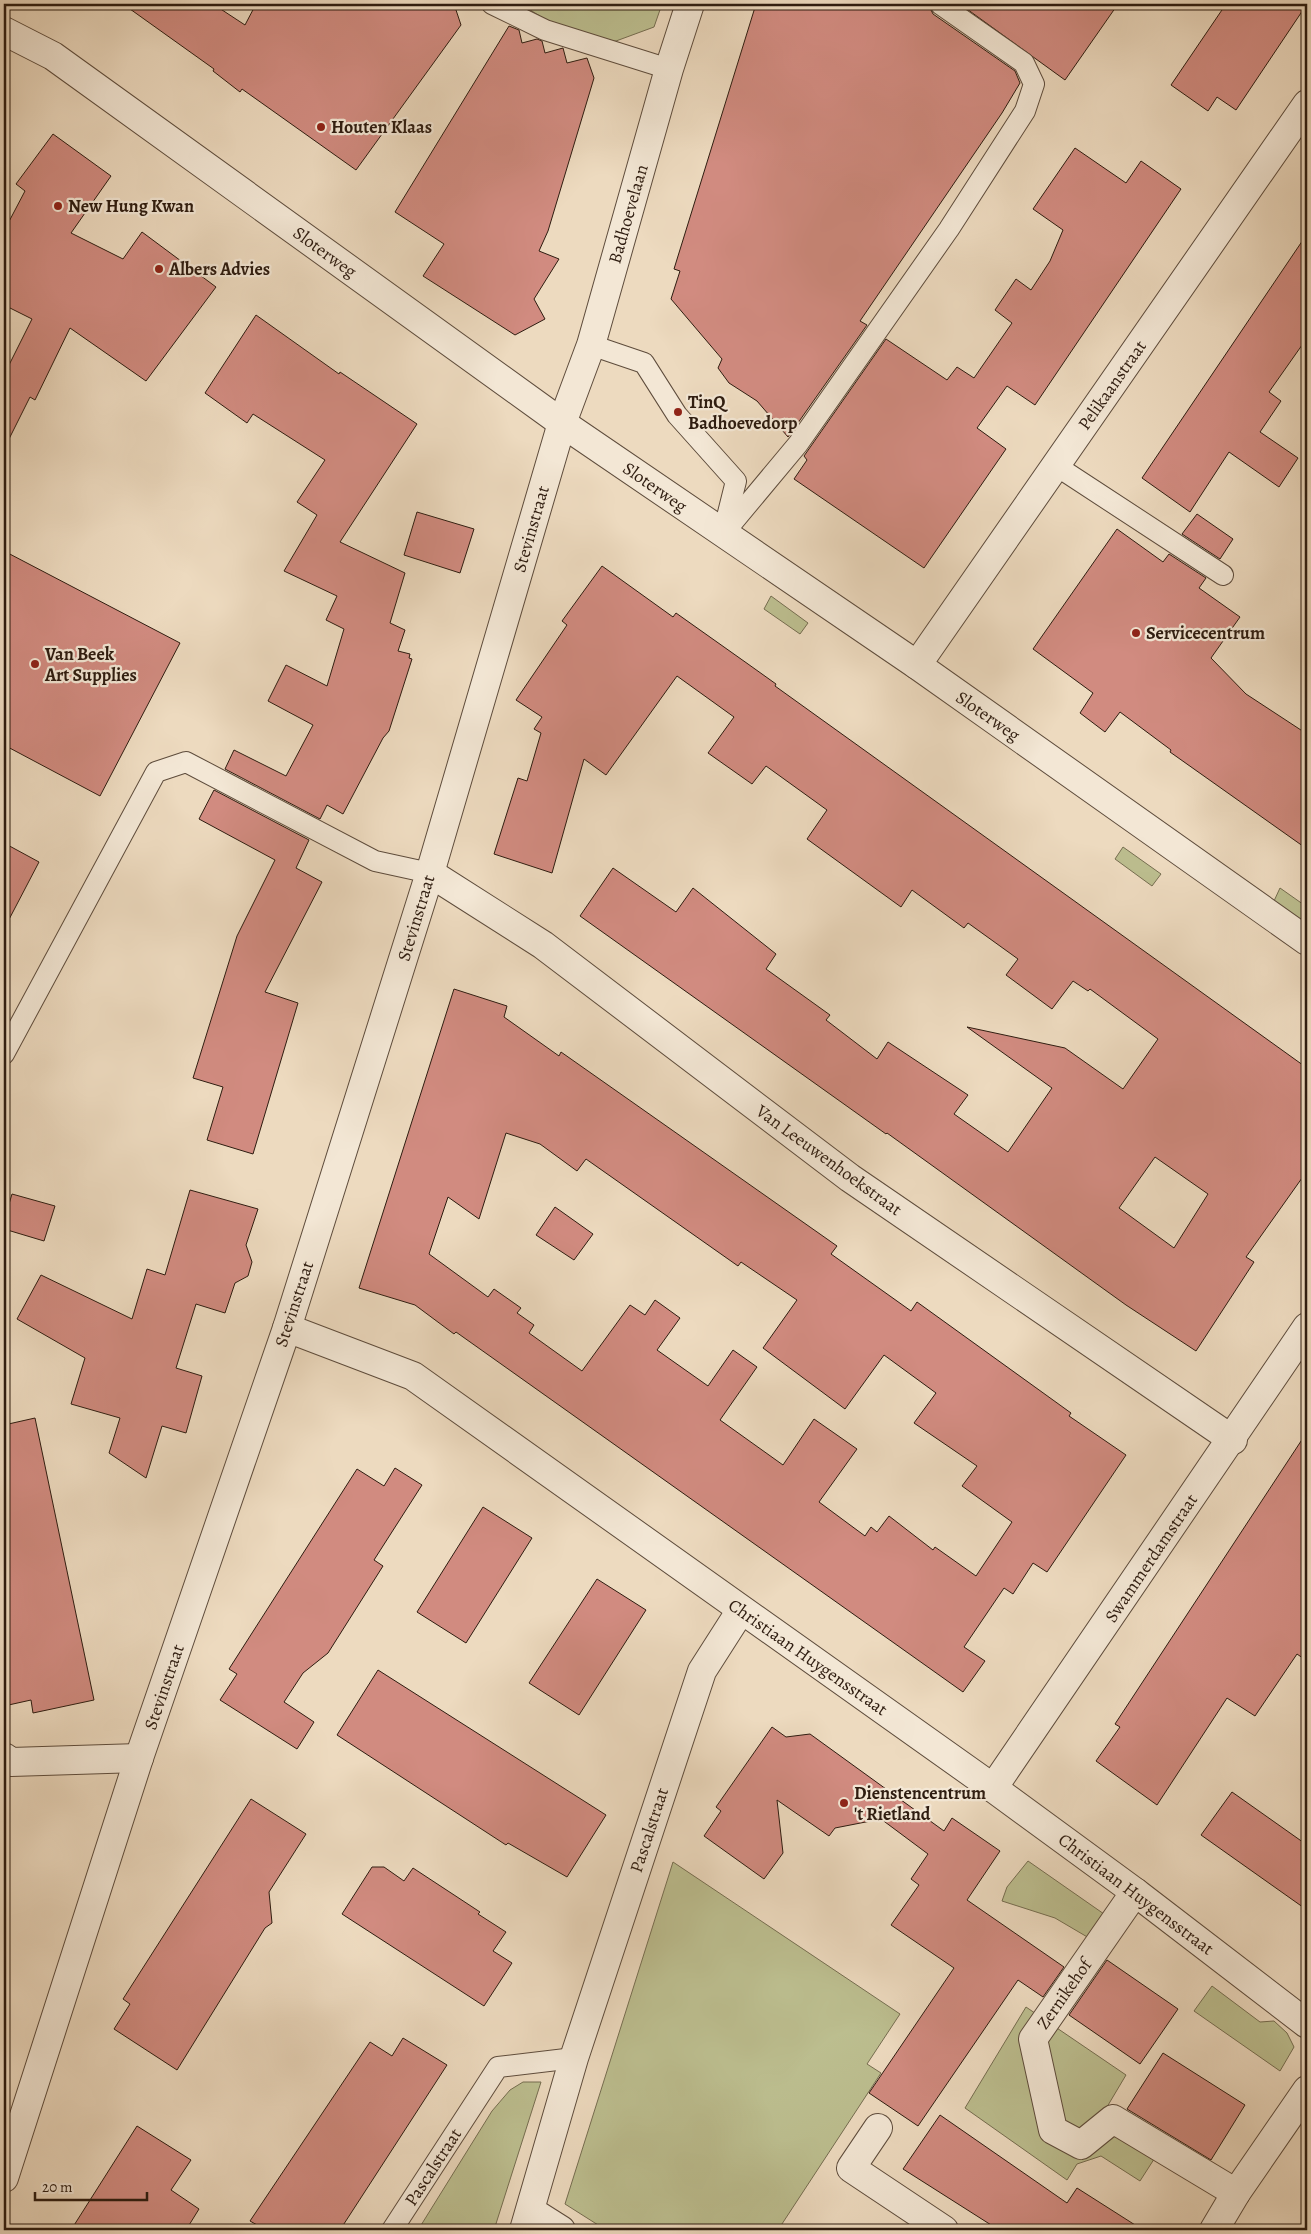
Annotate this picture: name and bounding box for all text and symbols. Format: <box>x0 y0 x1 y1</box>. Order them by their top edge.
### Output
place label: Houten Klaas <box>331 115 432 139</box>
marker: Houten Klaas <box>315 121 327 133</box>
street label: Badhoevelaan <box>602 161 654 266</box>
place label: New Hung Kwan <box>68 194 194 218</box>
marker: New Hung Kwan <box>52 200 64 212</box>
street label: Sloterweg <box>288 221 362 283</box>
place label: Albers Advies <box>168 257 270 281</box>
marker: Albers Advies <box>153 263 165 275</box>
street label: Pelikaanstraat <box>1072 335 1152 435</box>
place label: TinQ Badhoevedorp <box>688 390 798 435</box>
marker: TinQ Badhoevedorp <box>672 406 684 418</box>
street label: Sloterweg <box>618 456 692 518</box>
street label: Stevinstraat <box>507 483 555 575</box>
place label: Servicecentrum <box>1146 621 1265 645</box>
marker: Servicecentrum <box>1130 627 1142 639</box>
place label: Van Beek Art Supplies <box>44 642 137 687</box>
marker: Van Beek Art Supplies <box>29 658 41 670</box>
street label: Sloterweg <box>951 685 1025 747</box>
street label: Stevinstraat <box>391 872 441 964</box>
street label: Van Leeuwenhoekstraat <box>750 1098 907 1221</box>
street label: Stevinstraat <box>269 1258 319 1350</box>
street label: Swammerdamstraat <box>1099 1489 1203 1627</box>
street label: Christiaan Huygensstraat <box>724 1593 892 1721</box>
street label: Stevinstraat <box>138 1641 190 1733</box>
place label: Dienstencentrum 't Rietland <box>854 1781 986 1826</box>
street label: Pascalstraat <box>624 1784 674 1876</box>
marker: Dienstencentrum 't Rietland <box>838 1797 850 1809</box>
street label: Christiaan Huygensstraat <box>1053 1828 1219 1961</box>
street label: Zernikehof <box>1031 1951 1099 2034</box>
street label: Pascalstraat <box>399 2124 467 2210</box>
scale bar <box>35 2169 148 2201</box>
text: 20 m <box>42 2177 73 2197</box>

